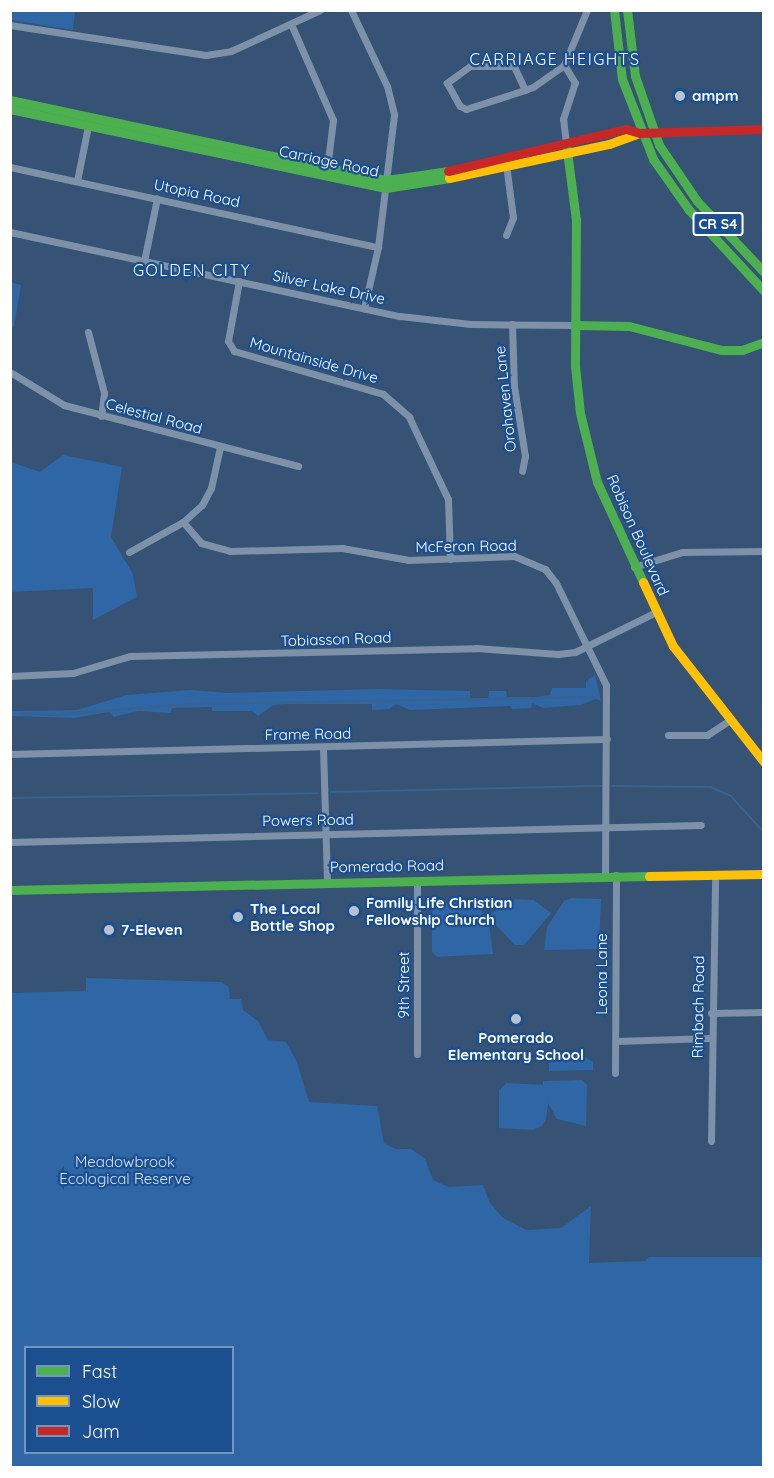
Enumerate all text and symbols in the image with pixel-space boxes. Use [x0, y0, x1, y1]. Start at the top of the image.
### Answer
district label: CARRIAGE HEIGHTS [470, 49, 640, 69]
place label: ampm [692, 87, 738, 105]
marker: ampm [673, 89, 687, 103]
street label: Carriage Road [277, 142, 381, 180]
street label: Utopia Road [152, 175, 242, 211]
road number: CR S4 [692, 213, 744, 235]
district label: GOLDEN CITY [133, 260, 251, 280]
street label: Silver Lake Drive [271, 266, 387, 308]
street label: Mountainside Drive [248, 333, 380, 387]
street label: Orohaven Lane [490, 345, 520, 453]
street label: Celestial Road [104, 394, 204, 438]
street label: Robison Boulevard [603, 472, 673, 598]
street label: McFeron Road [415, 536, 517, 556]
street label: Tobiasson Road [280, 628, 392, 650]
street label: Frame Road [265, 724, 351, 744]
street label: Powers Road [262, 810, 354, 830]
street label: Pomerado Road [330, 856, 444, 876]
place label: Family Life Christian Fellowship Church [366, 893, 512, 928]
place label: The Local Bottle Shop [250, 899, 335, 934]
marker: Family Life Christian Fellowship Church [347, 904, 361, 918]
marker: The Local Bottle Shop [231, 910, 245, 924]
place label: 7-Eleven [121, 921, 183, 939]
marker: 7-Eleven [102, 923, 116, 937]
street label: Leona Lane [593, 933, 611, 1015]
street label: 9th Street [395, 951, 413, 1019]
street label: Rimbach Road [688, 955, 708, 1059]
marker: Pomerado Elementary School [509, 1012, 523, 1026]
place label: Pomerado Elementary School [448, 1028, 584, 1063]
park label: Meadowbrook Ecological Reserve [59, 1152, 191, 1187]
legend [24, 1346, 234, 1454]
text: Fast [82, 1360, 117, 1383]
text: Slow [82, 1390, 120, 1413]
text: Jam [82, 1420, 120, 1443]

